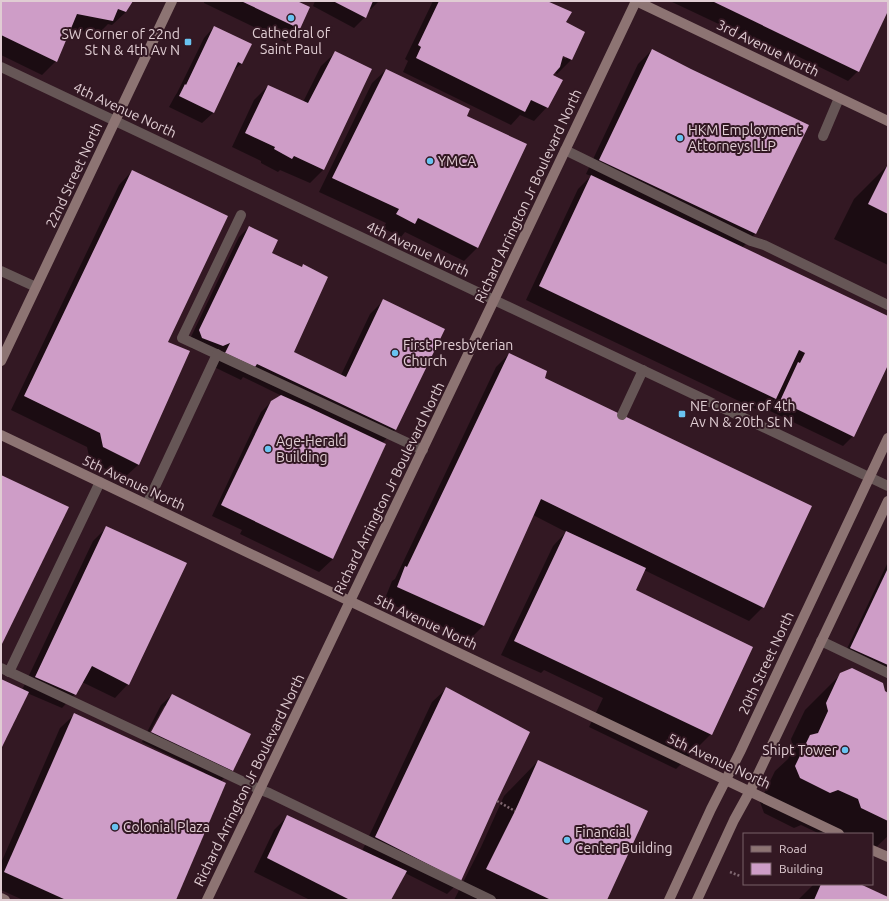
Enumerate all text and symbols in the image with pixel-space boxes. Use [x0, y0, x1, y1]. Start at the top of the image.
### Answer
marker: Cathedral of Saint Paul [286, 13, 296, 23]
street label: 3rd Avenue North [714, 16, 822, 80]
place label: Cathedral of Saint Paul [252, 25, 331, 57]
place label: SW Corner of 22nd St N & 4th Av N [62, 26, 180, 58]
marker: SW Corner of 22nd St N & 4th Av N [183, 37, 193, 47]
street label: 4th Avenue North [71, 79, 179, 141]
street label: Richard Arrington Jr Boulevard North [471, 87, 585, 305]
street label: 22nd Street North [43, 120, 105, 230]
place label: HKM Employment Attorneys LLP [688, 122, 802, 154]
marker: HKM Employment Attorneys LLP [675, 133, 685, 143]
place label: YMCA [438, 153, 476, 169]
marker: YMCA [425, 156, 435, 166]
street label: 4th Avenue North [364, 218, 472, 280]
place label: First Presbyterian Church [403, 337, 513, 369]
marker: First Presbyterian Church [390, 348, 400, 358]
street label: Richard Arrington Jr Boulevard North [330, 379, 448, 597]
place label: NE Corner of 4th Av N & 20th St N [690, 398, 795, 430]
marker: NE Corner of 4th Av N & 20th St N [677, 409, 687, 419]
place label: Age-Herald Building [276, 433, 347, 465]
marker: Age-Herald Building [263, 444, 273, 454]
street label: 5th Avenue North [80, 452, 188, 514]
street label: 5th Avenue North [372, 591, 480, 653]
street label: 20th Street North [735, 609, 797, 717]
street label: Richard Arrington Jr Boulevard North [190, 671, 308, 889]
street label: 5th Avenue North [665, 730, 773, 792]
place label: Shipt Tower [762, 742, 838, 758]
marker: Shipt Tower [840, 745, 850, 755]
place label: Colonial Plaza [123, 819, 210, 835]
marker: Colonial Plaza [110, 822, 120, 832]
place label: Financial Center Building [575, 824, 673, 856]
legend [743, 833, 873, 885]
marker: Financial Center Building [562, 835, 572, 845]
text: Road [779, 842, 807, 855]
text: Building [779, 862, 823, 875]

